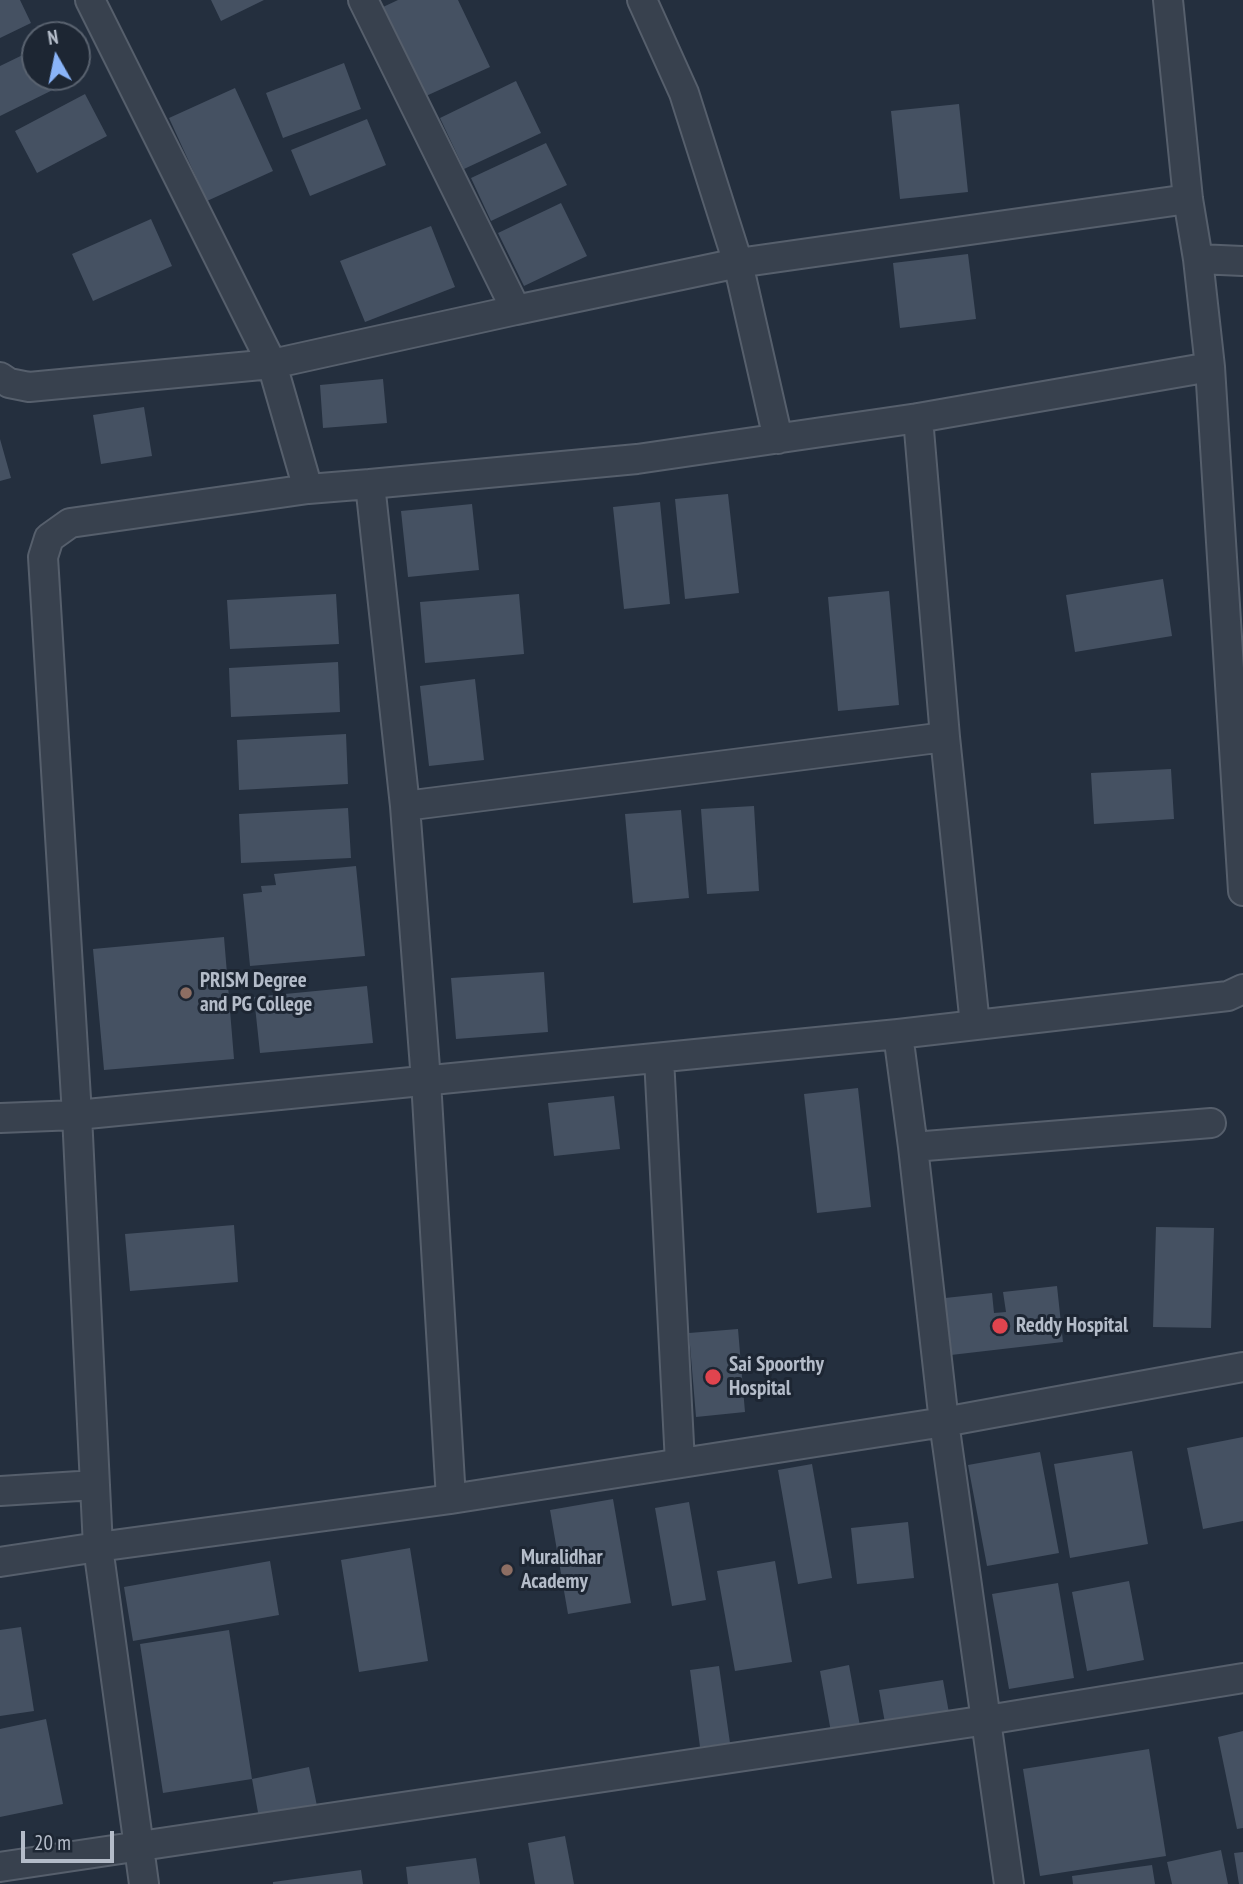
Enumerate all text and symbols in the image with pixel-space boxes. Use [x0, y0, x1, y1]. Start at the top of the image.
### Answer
north arrow [21, 21, 91, 91]
text: N [46, 25, 60, 50]
place label: PRISM Degree and PG College [200, 968, 312, 1018]
marker: PRISM Degree and PG College [178, 985, 194, 1001]
place label: Reddy Hospital [1016, 1313, 1128, 1339]
marker: Reddy Hospital [990, 1316, 1010, 1336]
place label: Sai Spoorthy Hospital [729, 1352, 824, 1402]
marker: Sai Spoorthy Hospital [703, 1367, 723, 1387]
place label: Muralidhar Academy [521, 1545, 603, 1595]
marker: Muralidhar Academy [499, 1562, 515, 1578]
scale bar [24, 1818, 117, 1862]
text: 20 m [34, 1829, 71, 1856]

